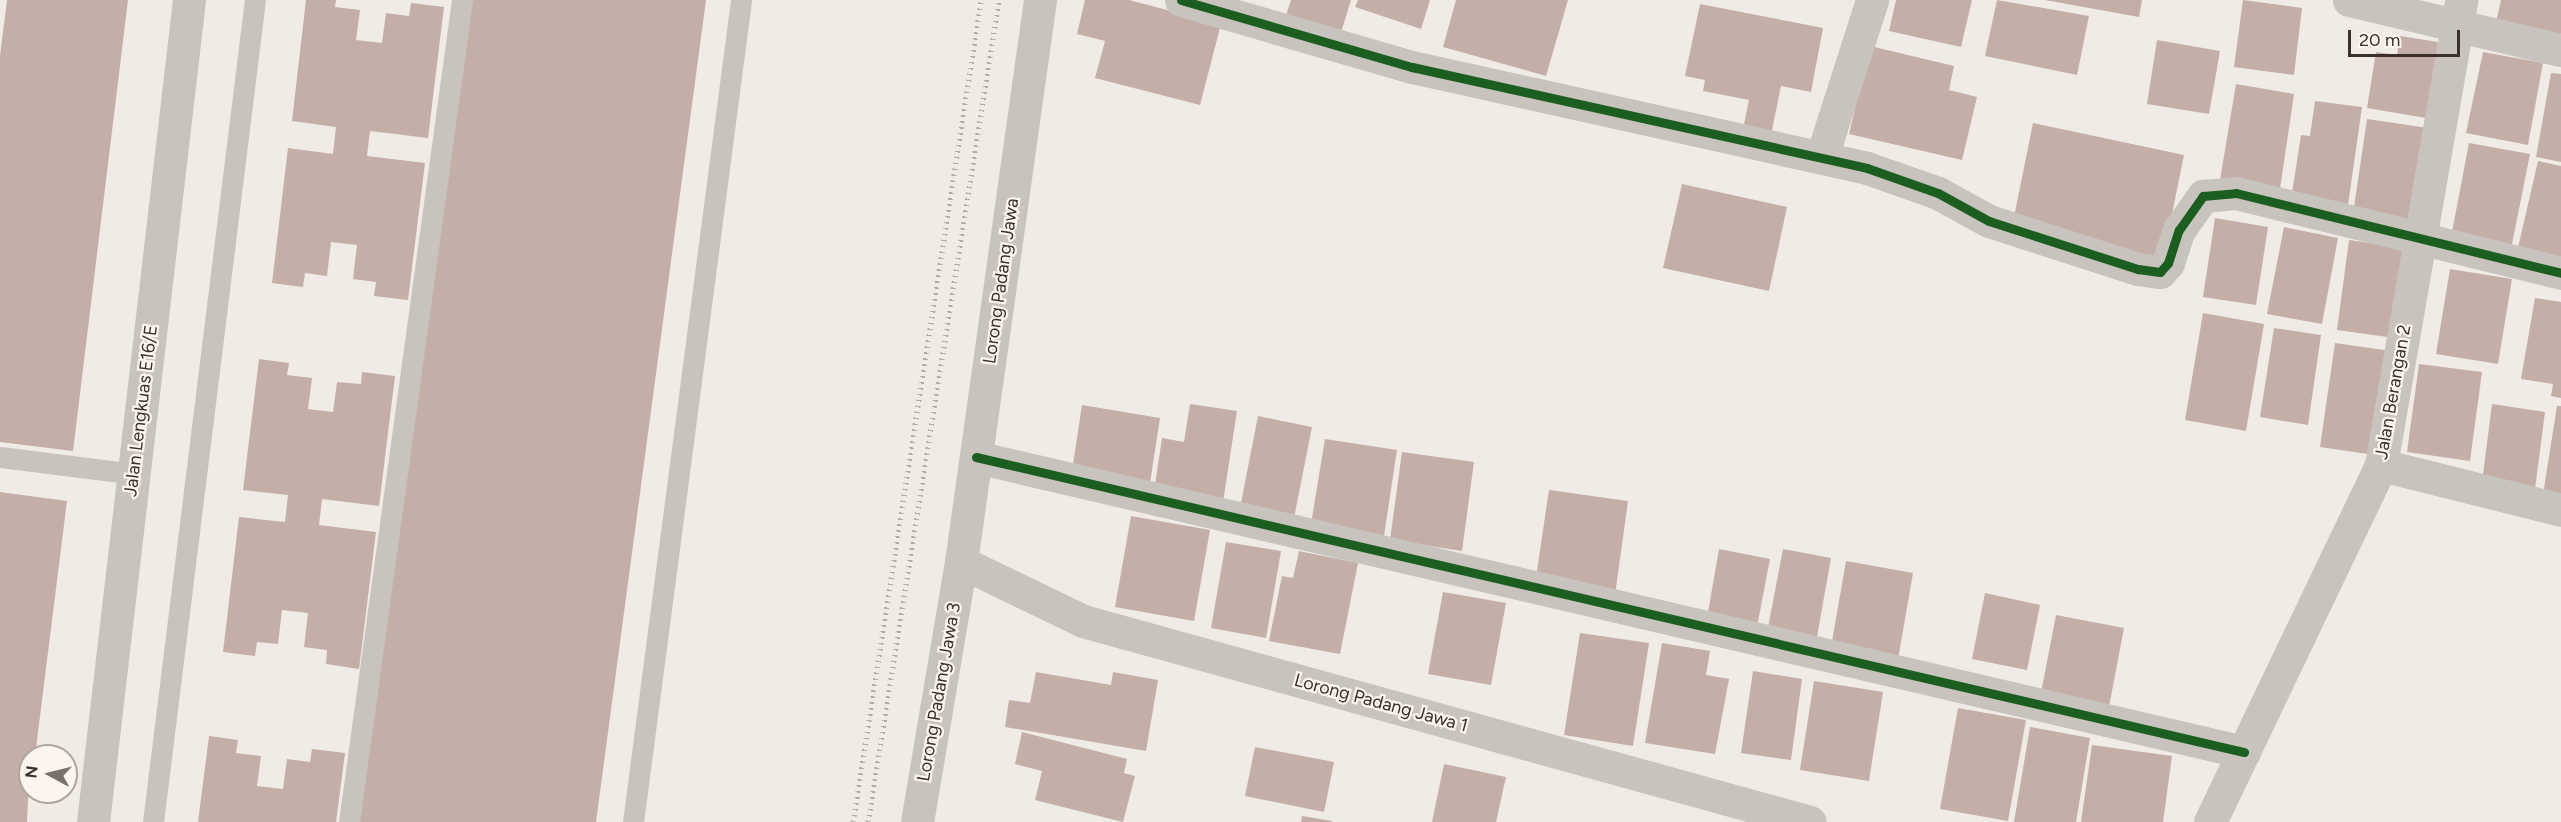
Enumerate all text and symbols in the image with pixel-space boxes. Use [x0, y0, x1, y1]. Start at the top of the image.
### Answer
scale bar [2351, 18, 2464, 56]
text: 20 m [2359, 29, 2400, 51]
street label: Lorong Padang Jawa [979, 197, 1023, 365]
street label: Jalan Berangan 2 [2371, 323, 2415, 461]
street label: Jalan Lengkuas E16/E [120, 324, 162, 498]
street label: Lorong Padang Jawa 3 [913, 601, 965, 783]
street label: Lorong Padang Jawa 1 [1292, 669, 1470, 737]
north arrow [18, 744, 78, 804]
text: N [21, 765, 42, 779]

